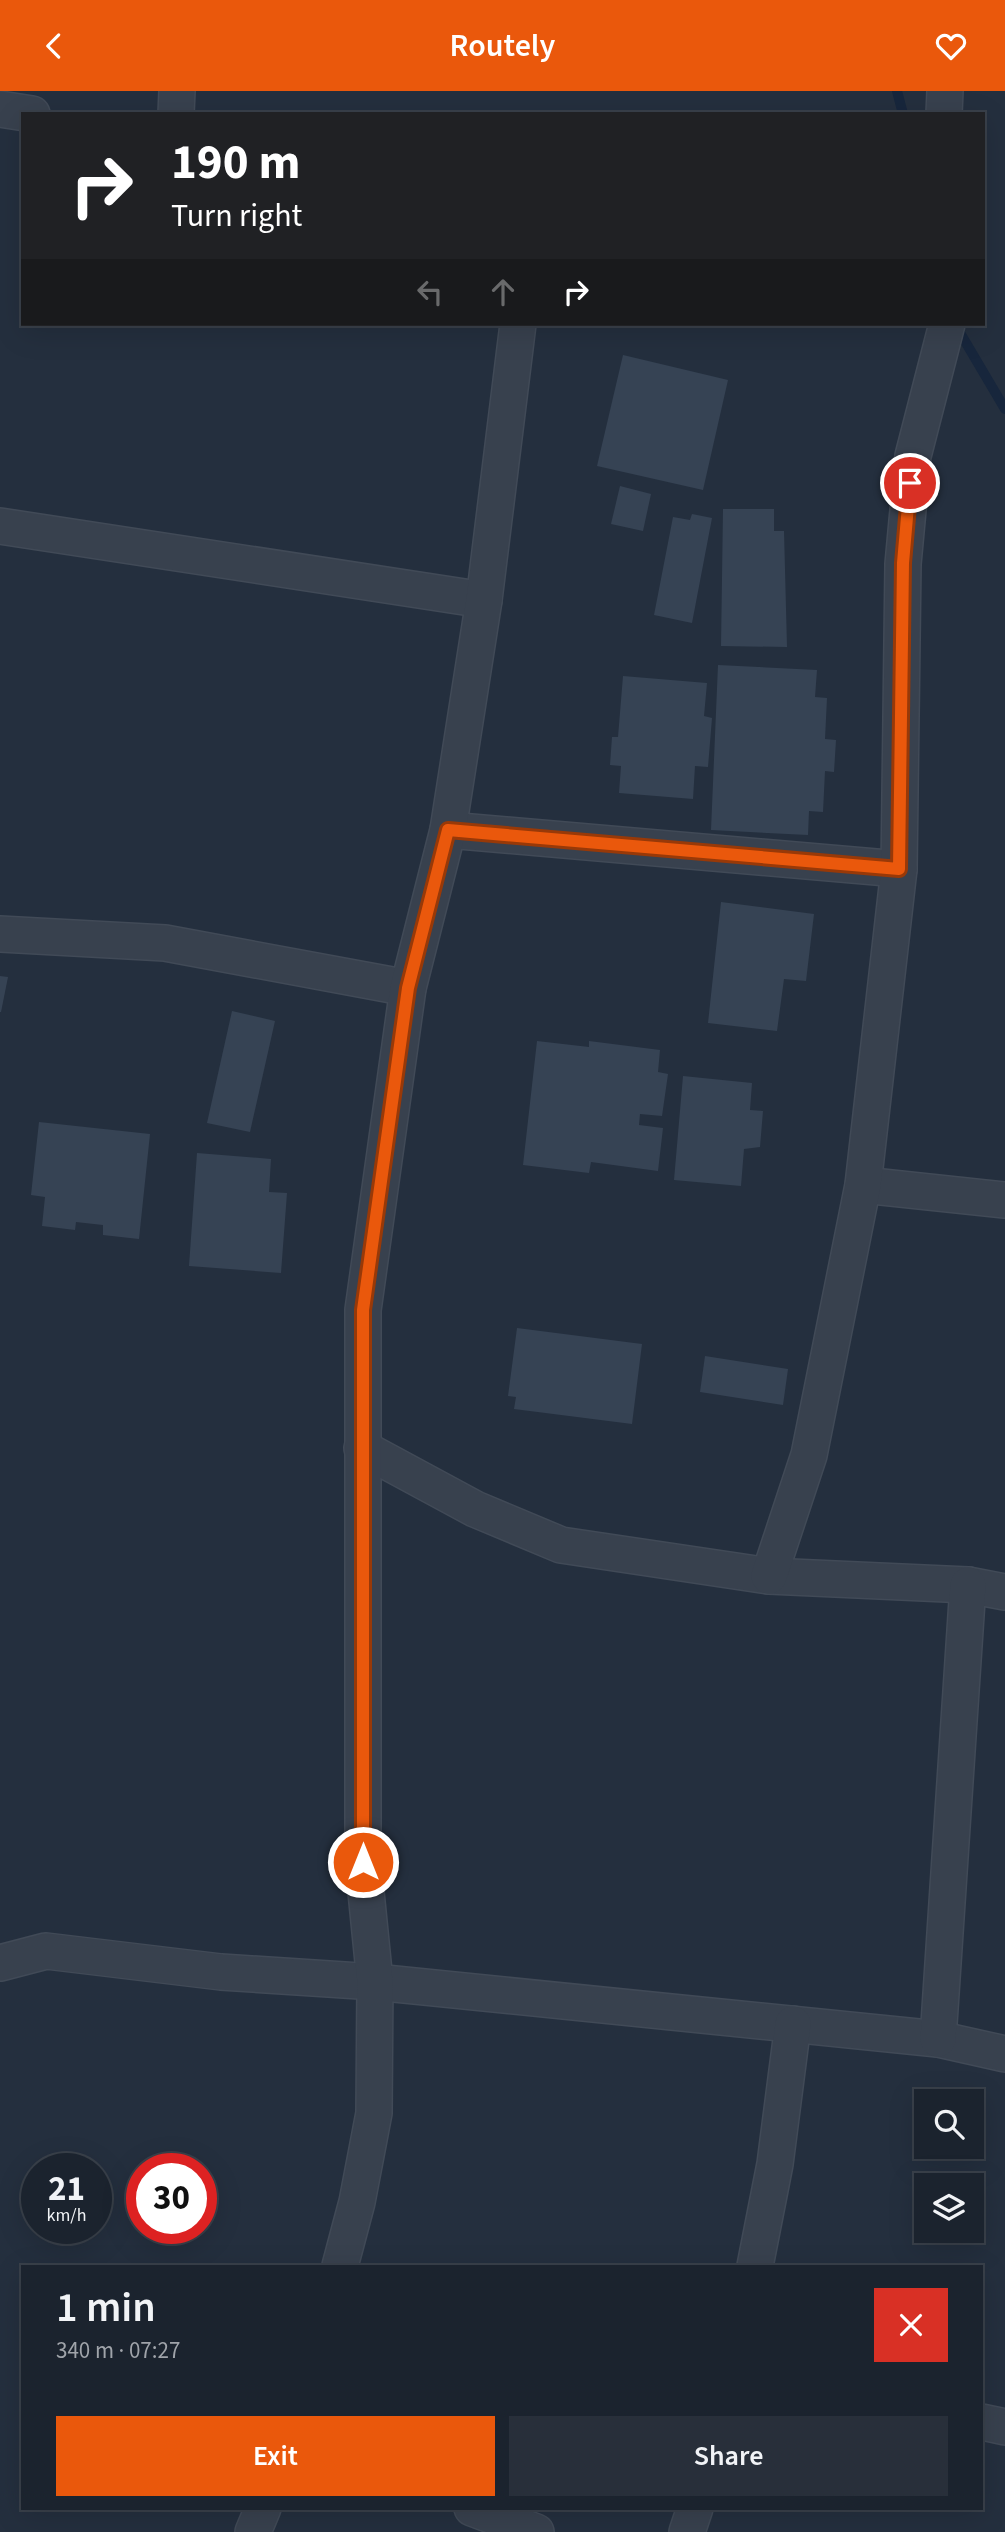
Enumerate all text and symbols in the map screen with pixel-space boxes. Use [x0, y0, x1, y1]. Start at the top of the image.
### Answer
text: Routely [450, 23, 555, 69]
icon: back [35, 27, 73, 65]
icon: heart [932, 27, 970, 65]
text: 190 m [171, 128, 300, 198]
icon: right [56, 140, 147, 231]
text: Turn right [171, 193, 302, 239]
icon: left [411, 273, 449, 311]
icon: ahead [484, 273, 522, 311]
icon: right [557, 273, 595, 311]
pin [880, 453, 940, 513]
icon: arrive [891, 464, 929, 502]
position arrow [326, 1825, 400, 1899]
map controls [914, 2089, 984, 2243]
button: search [914, 2089, 984, 2159]
speed limit sign: 30 [126, 2153, 217, 2244]
text: 21 [48, 2164, 85, 2214]
button: layers [914, 2173, 984, 2243]
text: km/h [47, 2203, 86, 2228]
text: 1 min [56, 2278, 156, 2338]
button: close [874, 2288, 948, 2362]
text: 340 m · 07:27 [56, 2334, 180, 2367]
button: Exit [56, 2416, 495, 2496]
button: Share [509, 2416, 948, 2496]

